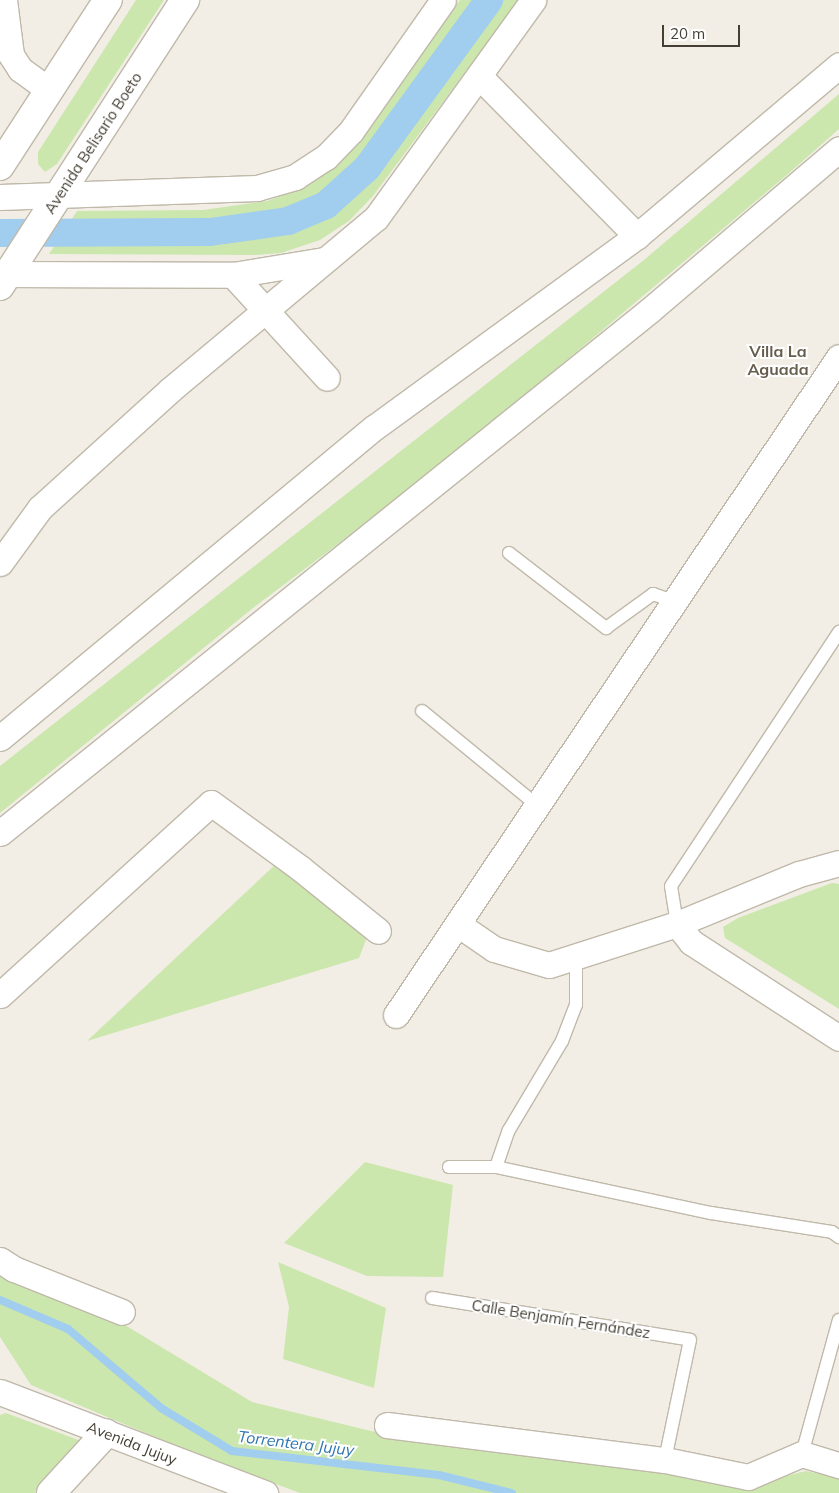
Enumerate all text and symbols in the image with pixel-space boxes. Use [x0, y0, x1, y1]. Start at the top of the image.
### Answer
scale bar [664, 15, 742, 47]
text: 20 m [670, 24, 705, 43]
street label: Avenida Belisario Boeto [41, 69, 145, 217]
district label: Villa La Aguada [747, 341, 809, 379]
street label: Calle Benjamín Fernández [470, 1296, 652, 1342]
street label: Avenida Jujuy [85, 1418, 179, 1468]
water label: Torrentera Jujuy [237, 1426, 355, 1460]

